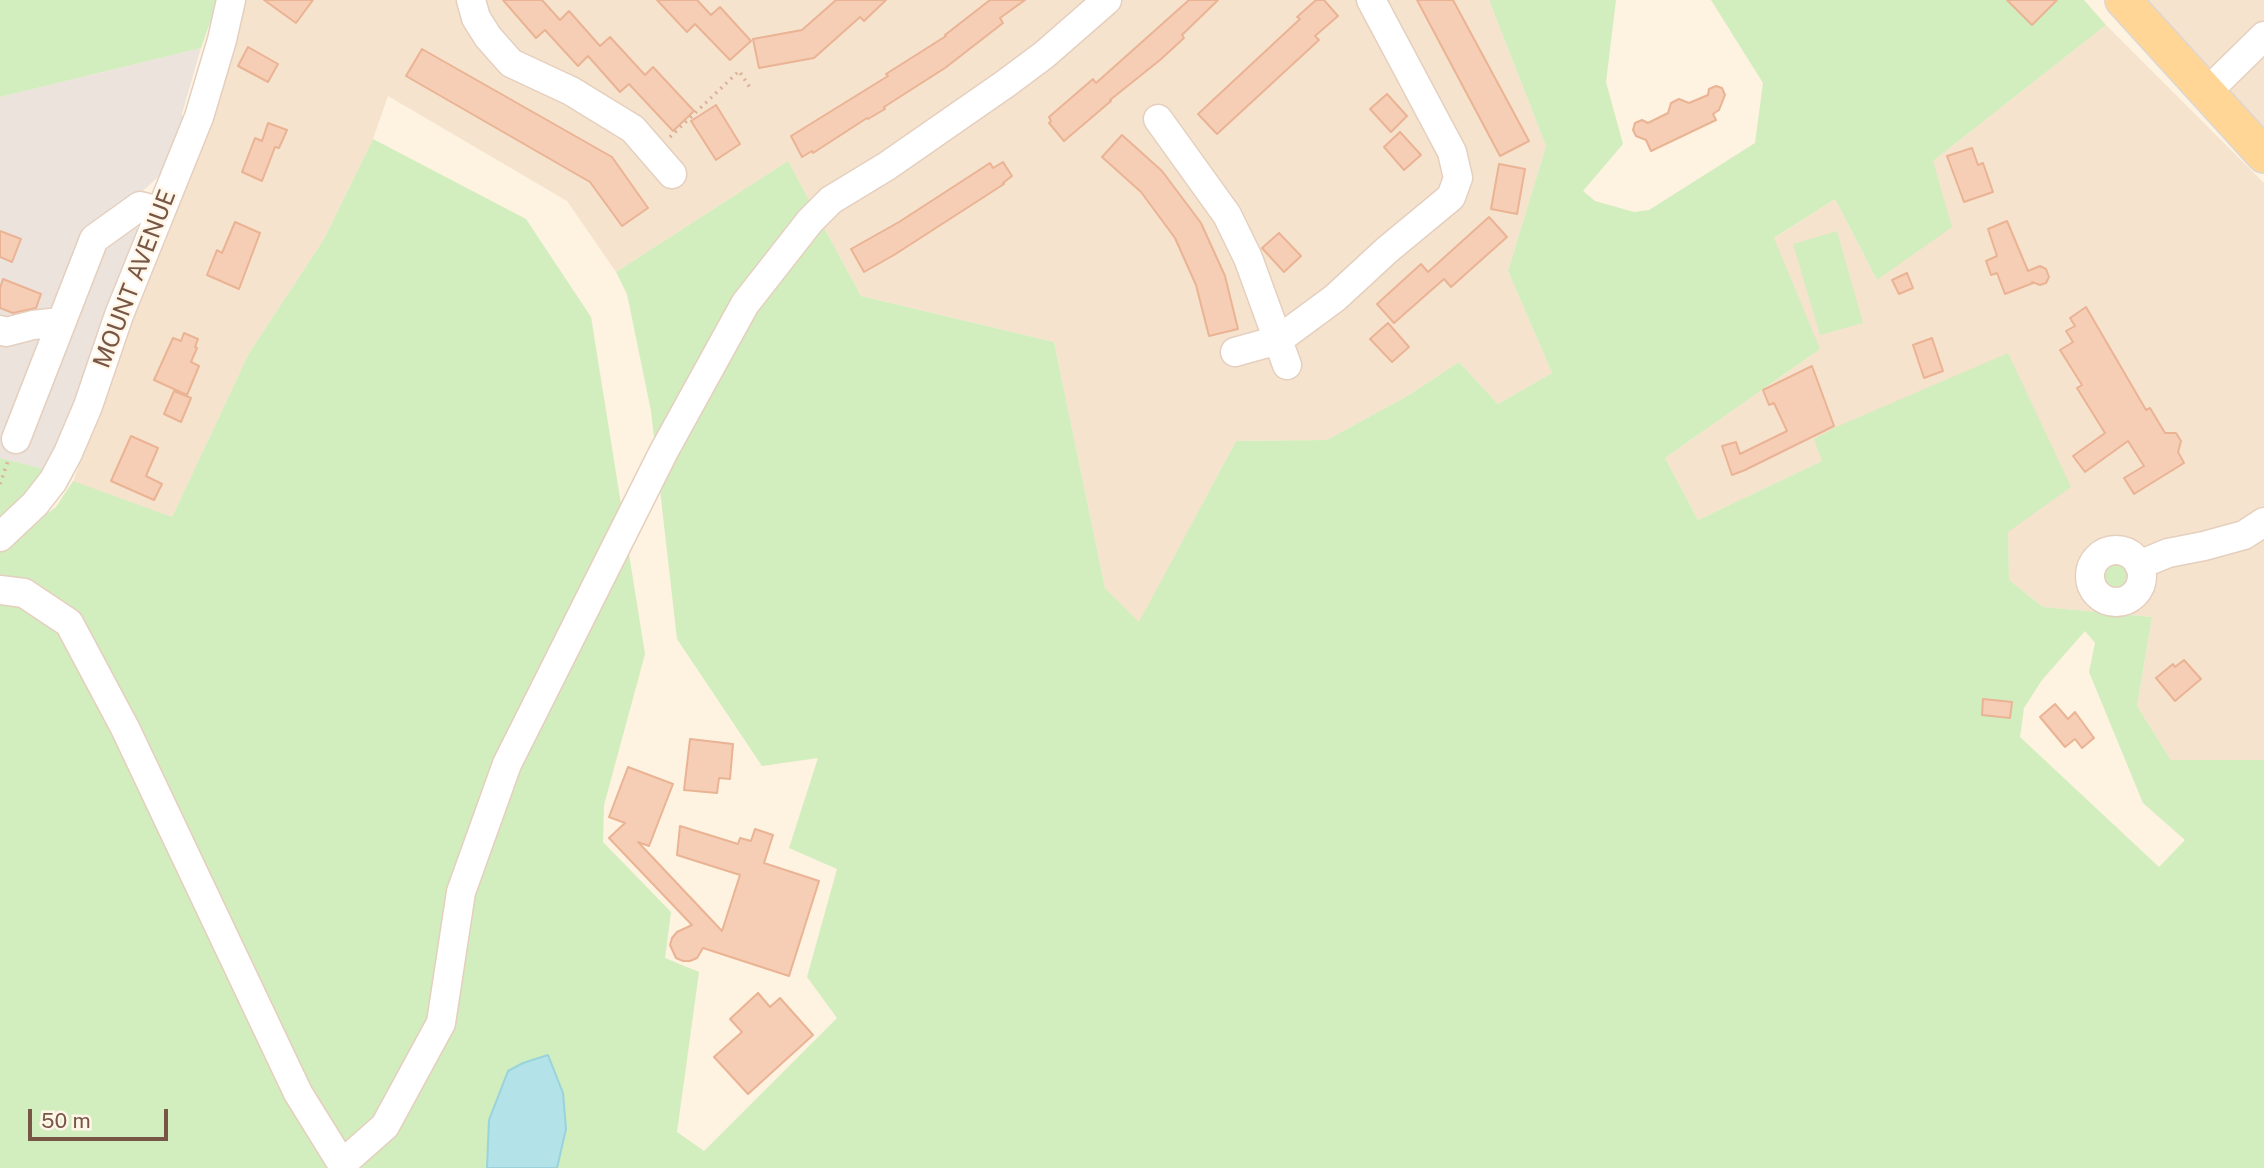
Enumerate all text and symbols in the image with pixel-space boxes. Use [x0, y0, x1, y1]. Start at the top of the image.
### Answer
street label: MOUNT AVENUE [88, 186, 182, 372]
scale bar [32, 1094, 172, 1138]
text: 50 m [41, 1108, 91, 1133]

